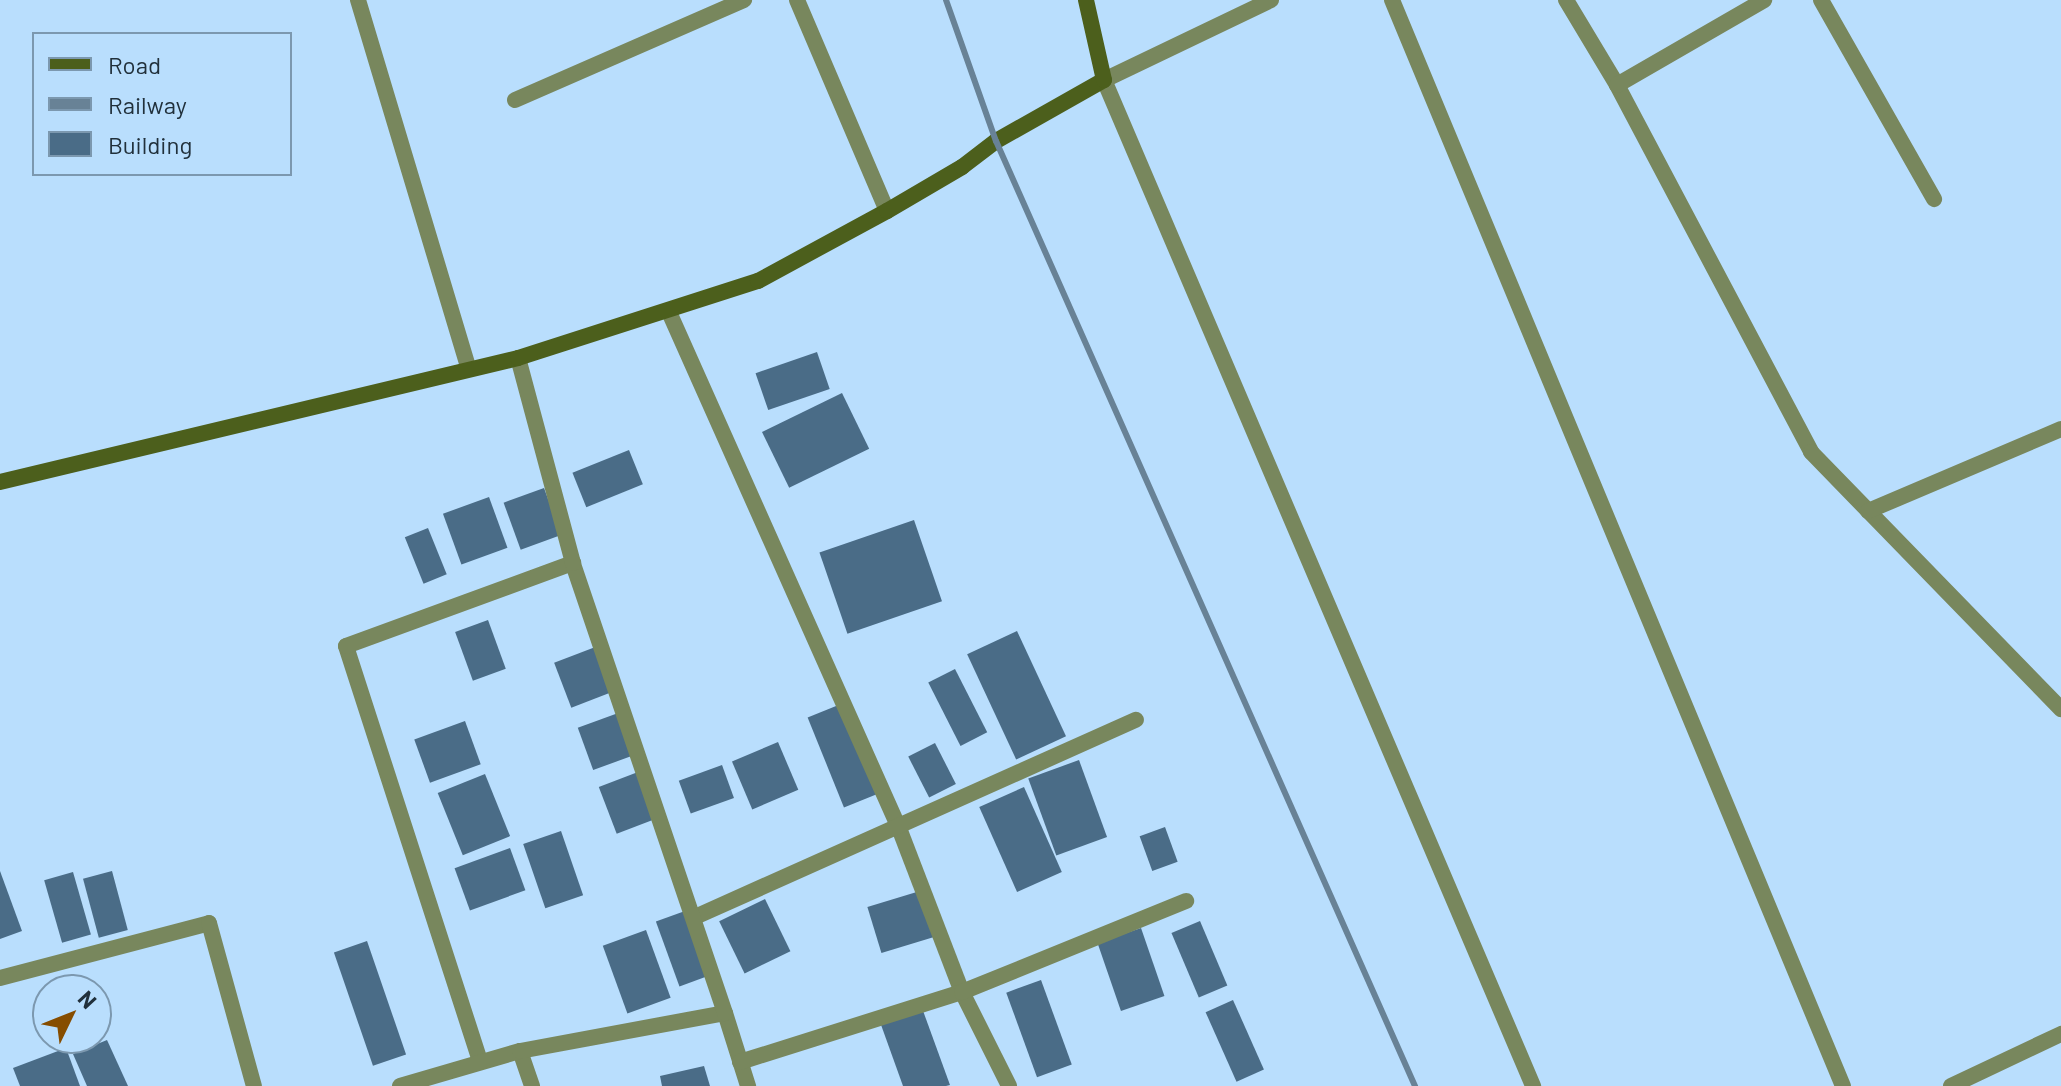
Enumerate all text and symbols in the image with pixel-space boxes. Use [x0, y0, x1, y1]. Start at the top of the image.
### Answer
legend [32, 32, 292, 176]
text: Road [108, 50, 161, 79]
text: Railway [108, 90, 187, 119]
text: Building [108, 130, 192, 159]
north arrow [32, 974, 112, 1054]
text: N [74, 985, 103, 1013]

